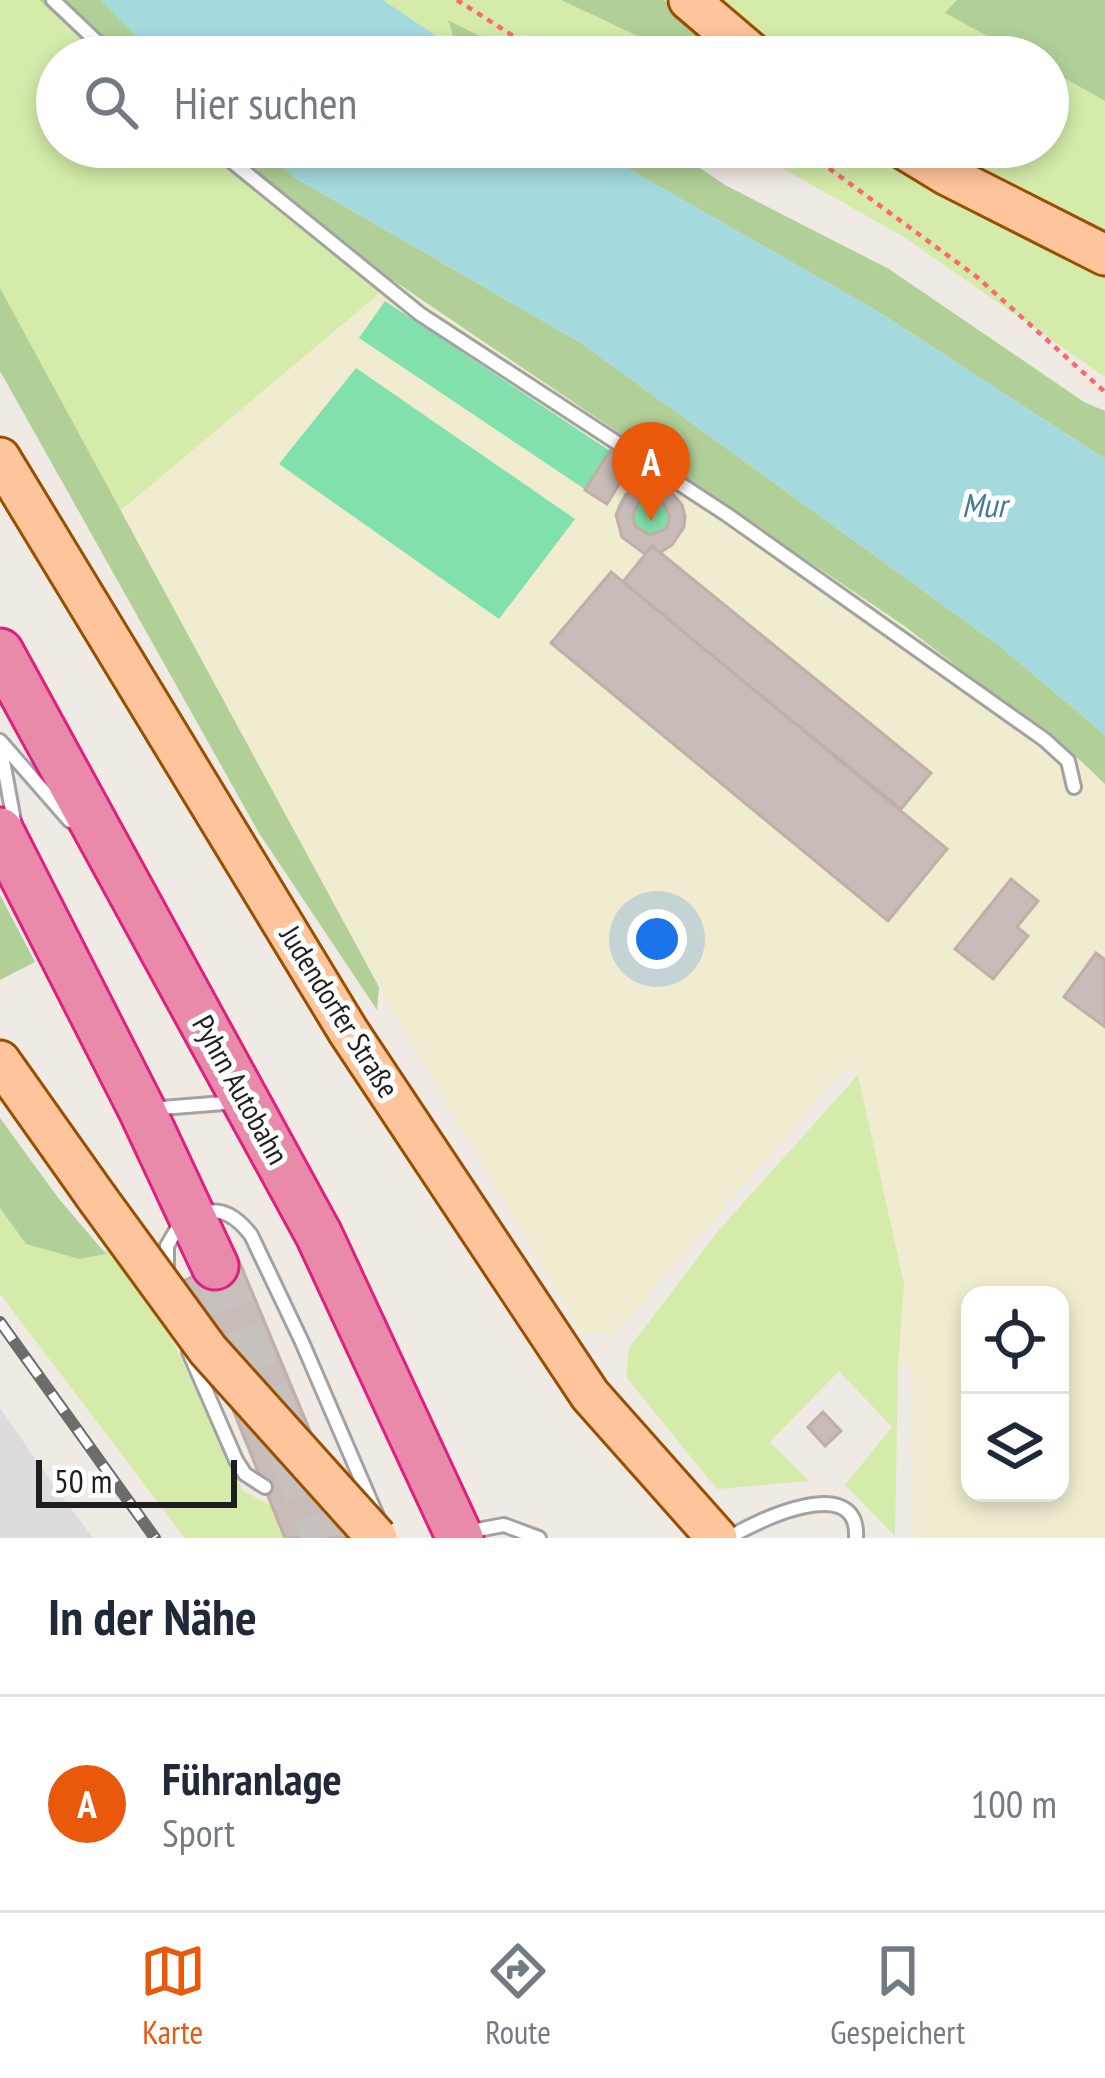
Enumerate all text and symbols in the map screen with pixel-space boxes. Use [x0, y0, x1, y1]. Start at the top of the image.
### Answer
search box [36, 36, 1069, 168]
icon: search [78, 69, 144, 135]
text: Hier suchen [174, 73, 357, 131]
pin: A [612, 422, 690, 521]
water label: Mur [962, 483, 1010, 526]
your location [627, 909, 687, 969]
street label: Judendorfer Straße [271, 917, 409, 1105]
street label: Pyhrn Autobahn [184, 1008, 298, 1171]
map controls [961, 1286, 1069, 1502]
button: locate [961, 1286, 1069, 1394]
button: layers [961, 1394, 1069, 1502]
scale bar [36, 1454, 237, 1507]
text: 50 m [54, 1459, 112, 1502]
text: In der Nähe [48, 1583, 257, 1649]
text: Führanlage [162, 1749, 342, 1807]
text: A [77, 1778, 97, 1829]
text: 100 m [971, 1778, 1057, 1829]
text: Sport [162, 1807, 235, 1858]
tab: Karte [140, 1938, 206, 2053]
tab: Route [485, 1938, 551, 2053]
tab: Gespeichert [830, 1938, 965, 2053]

